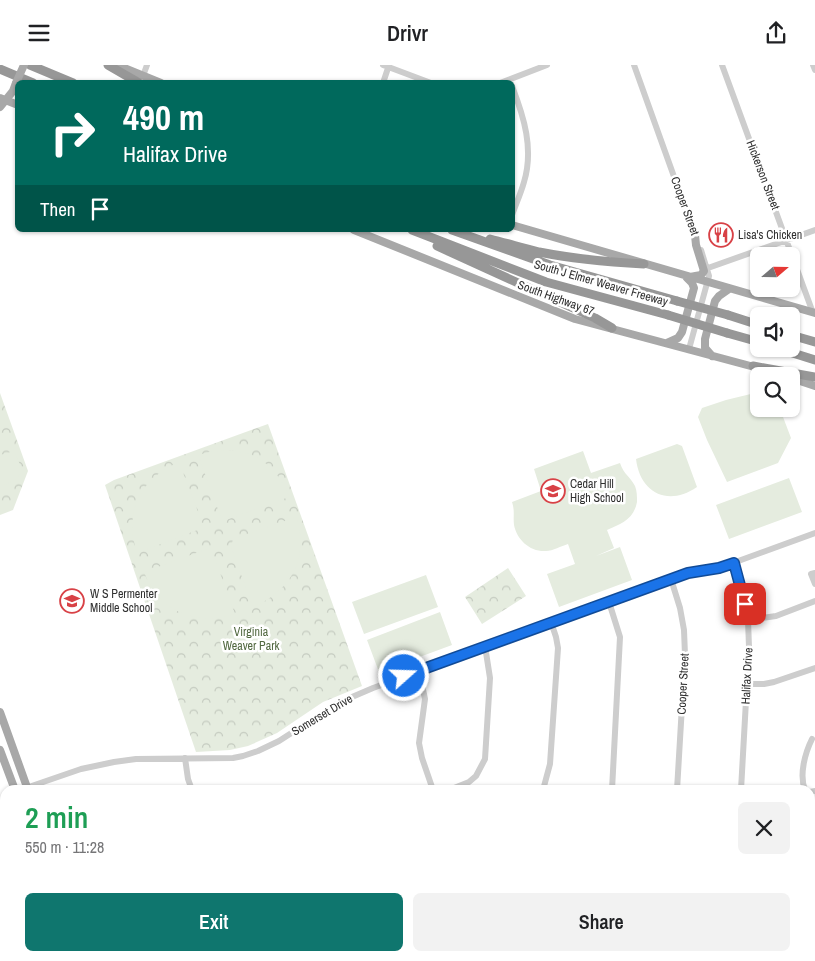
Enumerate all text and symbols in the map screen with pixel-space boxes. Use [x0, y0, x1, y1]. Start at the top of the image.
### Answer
text: Drivr [387, 18, 428, 48]
icon: menu [25, 19, 53, 47]
icon: share [762, 19, 790, 47]
text: 490 m [123, 94, 204, 141]
icon: right [40, 100, 105, 165]
street label: Hickerson Street [742, 138, 784, 212]
text: Halifax Drive [123, 139, 227, 169]
street label: Cooper Street [667, 174, 703, 238]
icon: arrive [86, 195, 114, 223]
text: Then [40, 196, 76, 222]
restaurant icon: Lisa's Chicken [708, 222, 734, 248]
place label: Lisa's Chicken [738, 227, 802, 243]
north arrow [750, 247, 800, 297]
map controls [750, 247, 800, 417]
street label: South J Elmer Weaver Freeway [532, 256, 670, 310]
street label: South Highway 67 [515, 277, 597, 319]
button: sound [750, 307, 800, 357]
button: search [750, 367, 800, 417]
place label: Cedar Hill High School [570, 476, 624, 506]
school or university icon: Cedar Hill High School [540, 478, 566, 504]
pin [724, 583, 766, 625]
place label: W S Permenter Middle School [90, 586, 158, 616]
school or university icon: W S Permenter Middle School [59, 588, 85, 614]
icon: arrive [731, 590, 759, 618]
park label: Virginia Weaver Park [223, 624, 279, 654]
street label: Halifax Drive [738, 647, 756, 705]
position arrow [377, 649, 429, 701]
street label: Cooper Street [673, 653, 693, 715]
street label: Somerset Drive [289, 691, 355, 739]
text: 2 min [25, 797, 88, 837]
button: close [738, 802, 790, 854]
text: 550 m · 11:28 [25, 836, 104, 858]
button: Exit [25, 893, 403, 951]
button: Share [413, 893, 790, 951]

